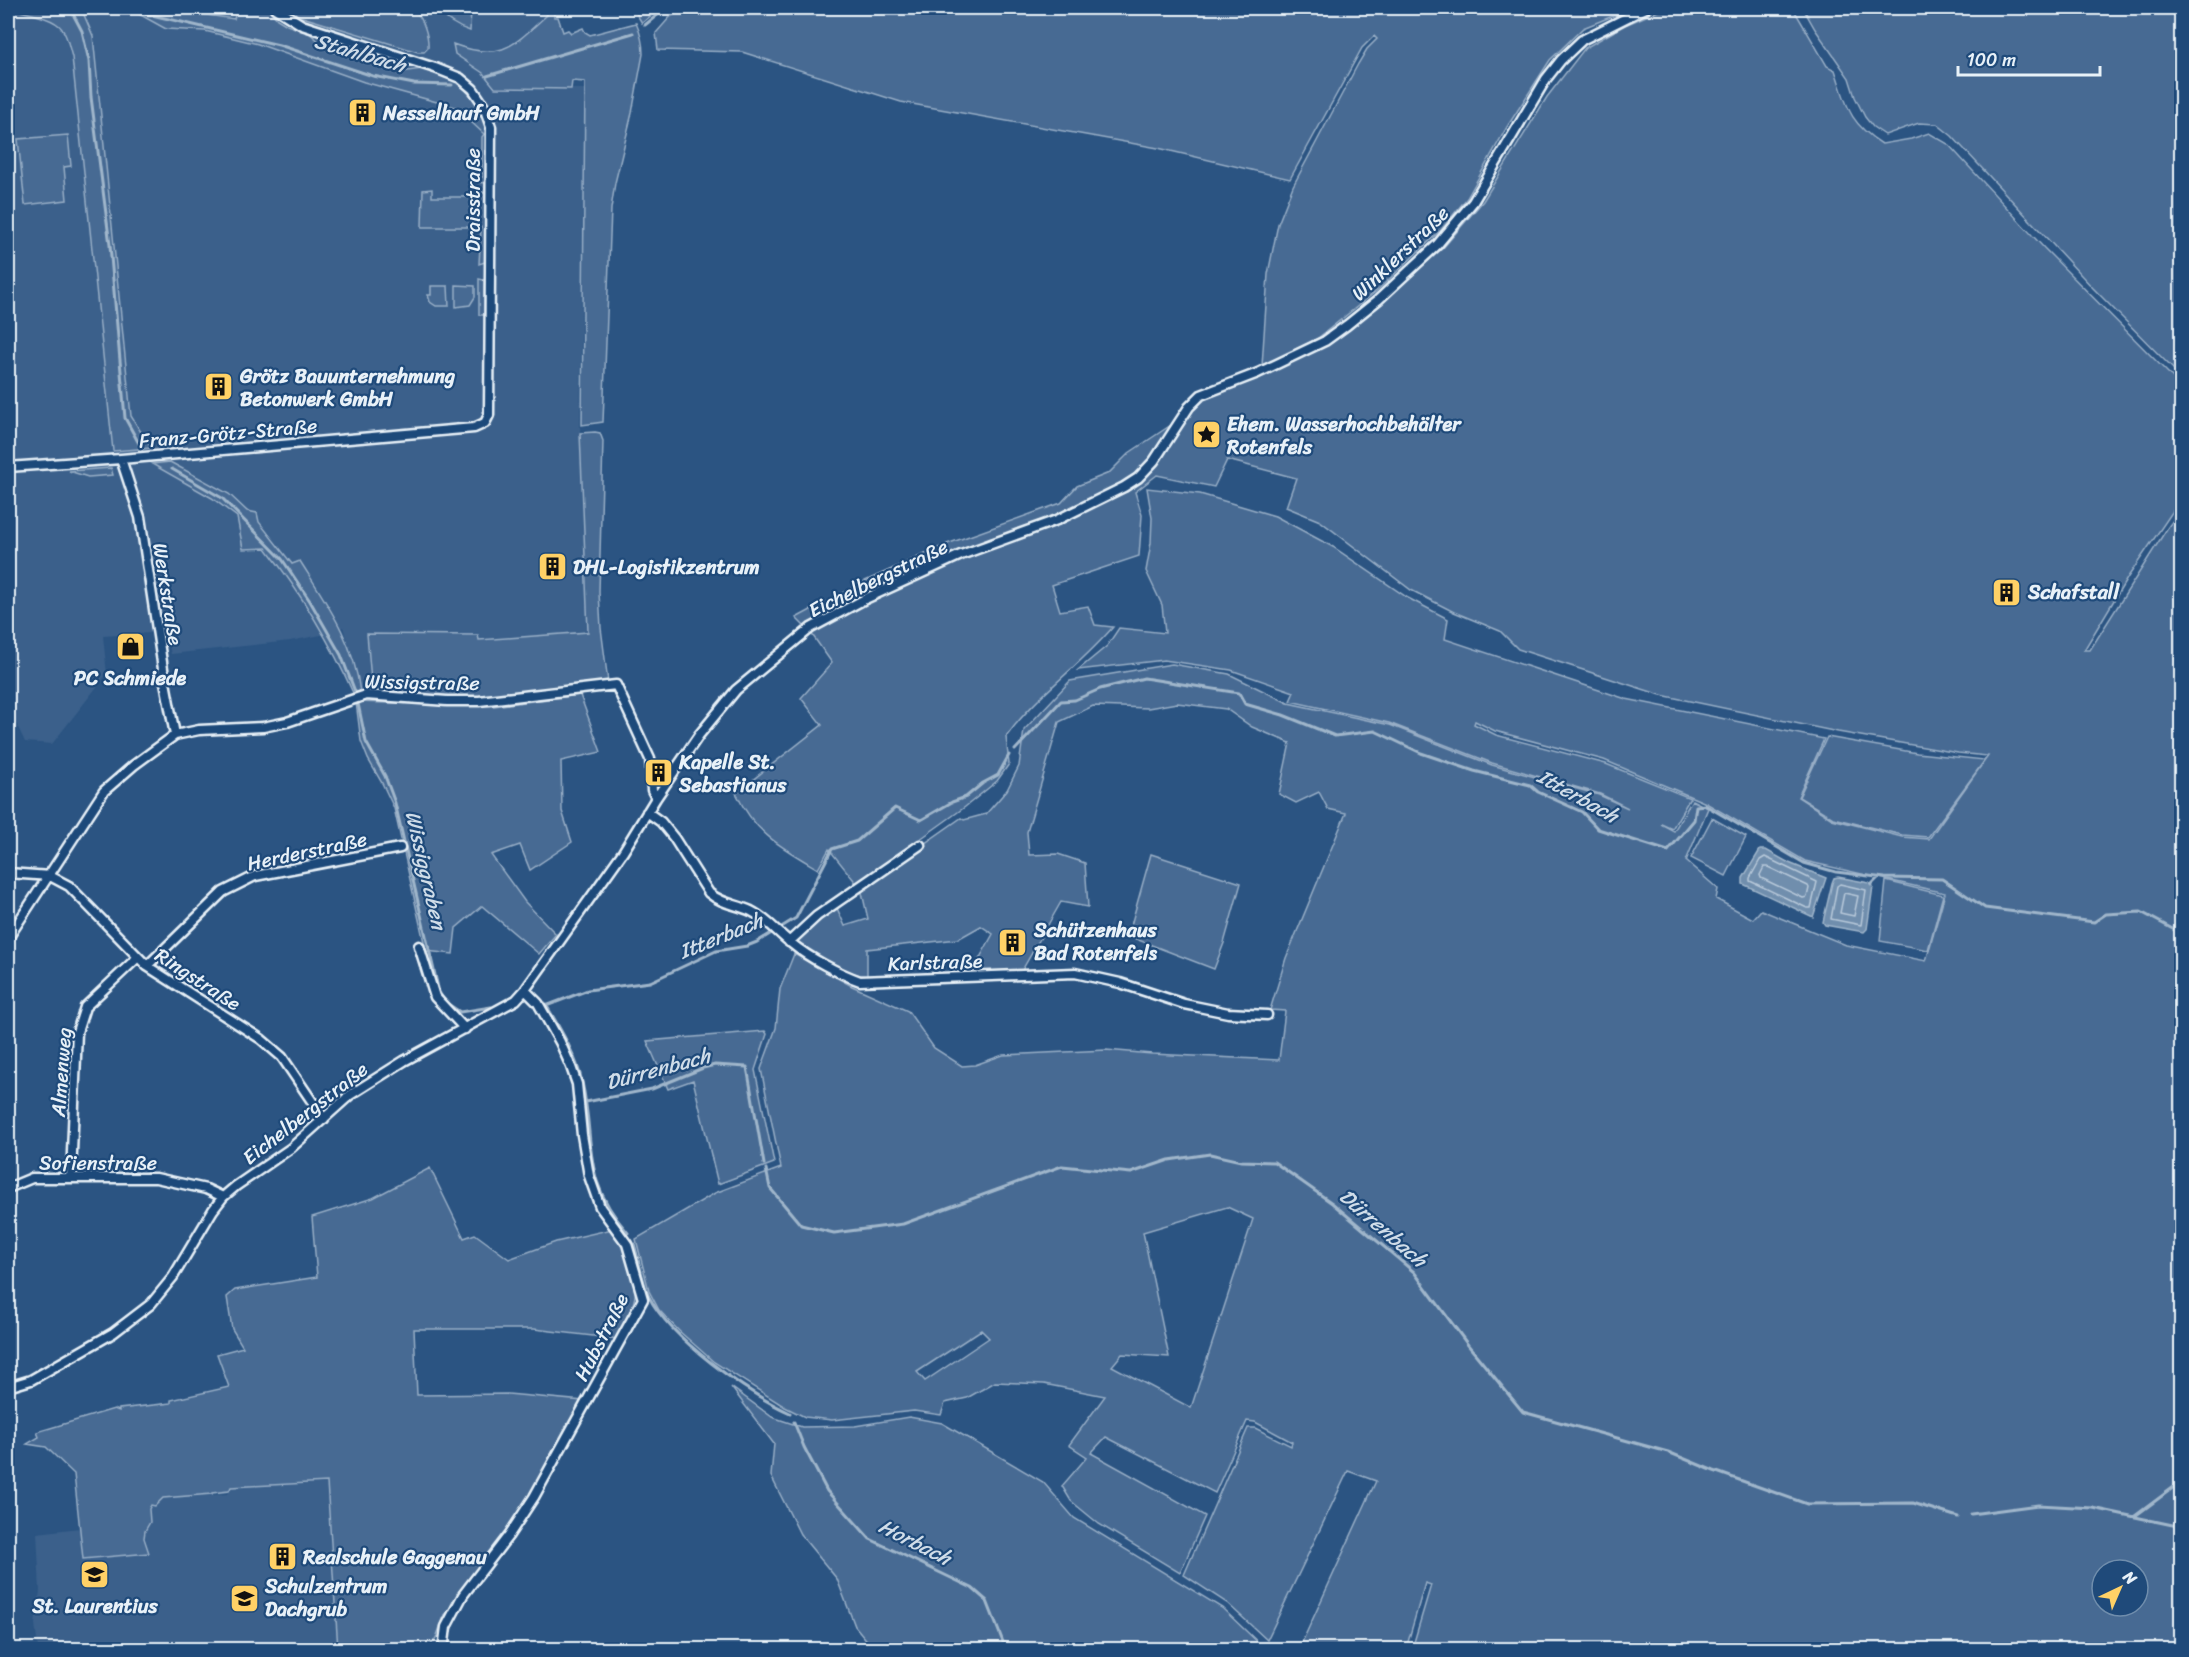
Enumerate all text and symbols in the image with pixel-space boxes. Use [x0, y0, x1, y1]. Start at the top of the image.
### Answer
water label: Stahlbach [310, 22, 412, 85]
scale bar [1958, 39, 2100, 77]
text: 100 m [1967, 44, 2016, 76]
place label: Nesselhauf GmbH [382, 96, 540, 131]
building icon: Nesselhauf GmbH [346, 97, 378, 129]
street label: Draisstraße [456, 148, 491, 252]
street label: Winklerstraße [1343, 197, 1458, 310]
place label: Grötz Bauunternehmung Betonwerk GmbH [239, 359, 455, 417]
building icon: Grötz Bauunternehmung Betonwerk GmbH [203, 371, 235, 403]
place label: Ehem. Wasserhochbehälter Rotenfels [1226, 407, 1462, 465]
street label: Franz-Grötz-Straße [137, 408, 319, 459]
place icon: Ehem. Wasserhochbehälter Rotenfels [1190, 419, 1222, 451]
street label: Eichelbergstraße [802, 529, 954, 628]
street label: Werkstraße [142, 540, 193, 648]
place label: DHL-Logistikzentrum [573, 550, 760, 585]
building icon: DHL-Logistikzentrum [536, 551, 568, 583]
place label: Schafstall [2027, 575, 2120, 610]
building icon: Schafstall [1991, 576, 2023, 608]
shop icon: PC Schmiede [114, 631, 146, 663]
place label: PC Schmiede [74, 661, 187, 696]
street label: Wissigstraße [364, 664, 480, 701]
place label: Kapelle St. Sebastianus [678, 745, 787, 803]
building icon: Kapelle St. Sebastianus [642, 757, 674, 789]
water label: Itterbach [1529, 757, 1628, 835]
water label: Wissiggraben [394, 807, 459, 936]
street label: Herderstraße [244, 822, 370, 881]
water label: Itterbach [672, 901, 771, 971]
place label: Schützenhaus Bad Rotenfels [1033, 913, 1158, 971]
building icon: Schützenhaus Bad Rotenfels [997, 926, 1029, 958]
street label: Ringstraße [147, 938, 248, 1021]
street label: Karlstraße [887, 943, 983, 982]
street label: Almenweg [41, 1026, 82, 1119]
water label: Dürrenbach [602, 1036, 716, 1101]
street label: Eichelbergstraße [235, 1053, 376, 1174]
street label: Sofienstraße [39, 1146, 157, 1181]
water label: Dürrenbach [1330, 1179, 1437, 1279]
street label: Hubstraße [564, 1287, 639, 1387]
water label: Horbach [872, 1508, 960, 1577]
place label: Realschule Gaggenau [302, 1540, 487, 1575]
building icon: Realschule Gaggenau [266, 1541, 298, 1573]
north arrow [2090, 1558, 2150, 1618]
school or university icon: St. Laurentius [79, 1559, 111, 1591]
text: N [2115, 1563, 2145, 1592]
place label: Schulzentrum Dachgrub [264, 1569, 387, 1627]
school or university icon: Schulzentrum Dachgrub [228, 1582, 260, 1614]
place label: St. Laurentius [31, 1589, 159, 1624]

